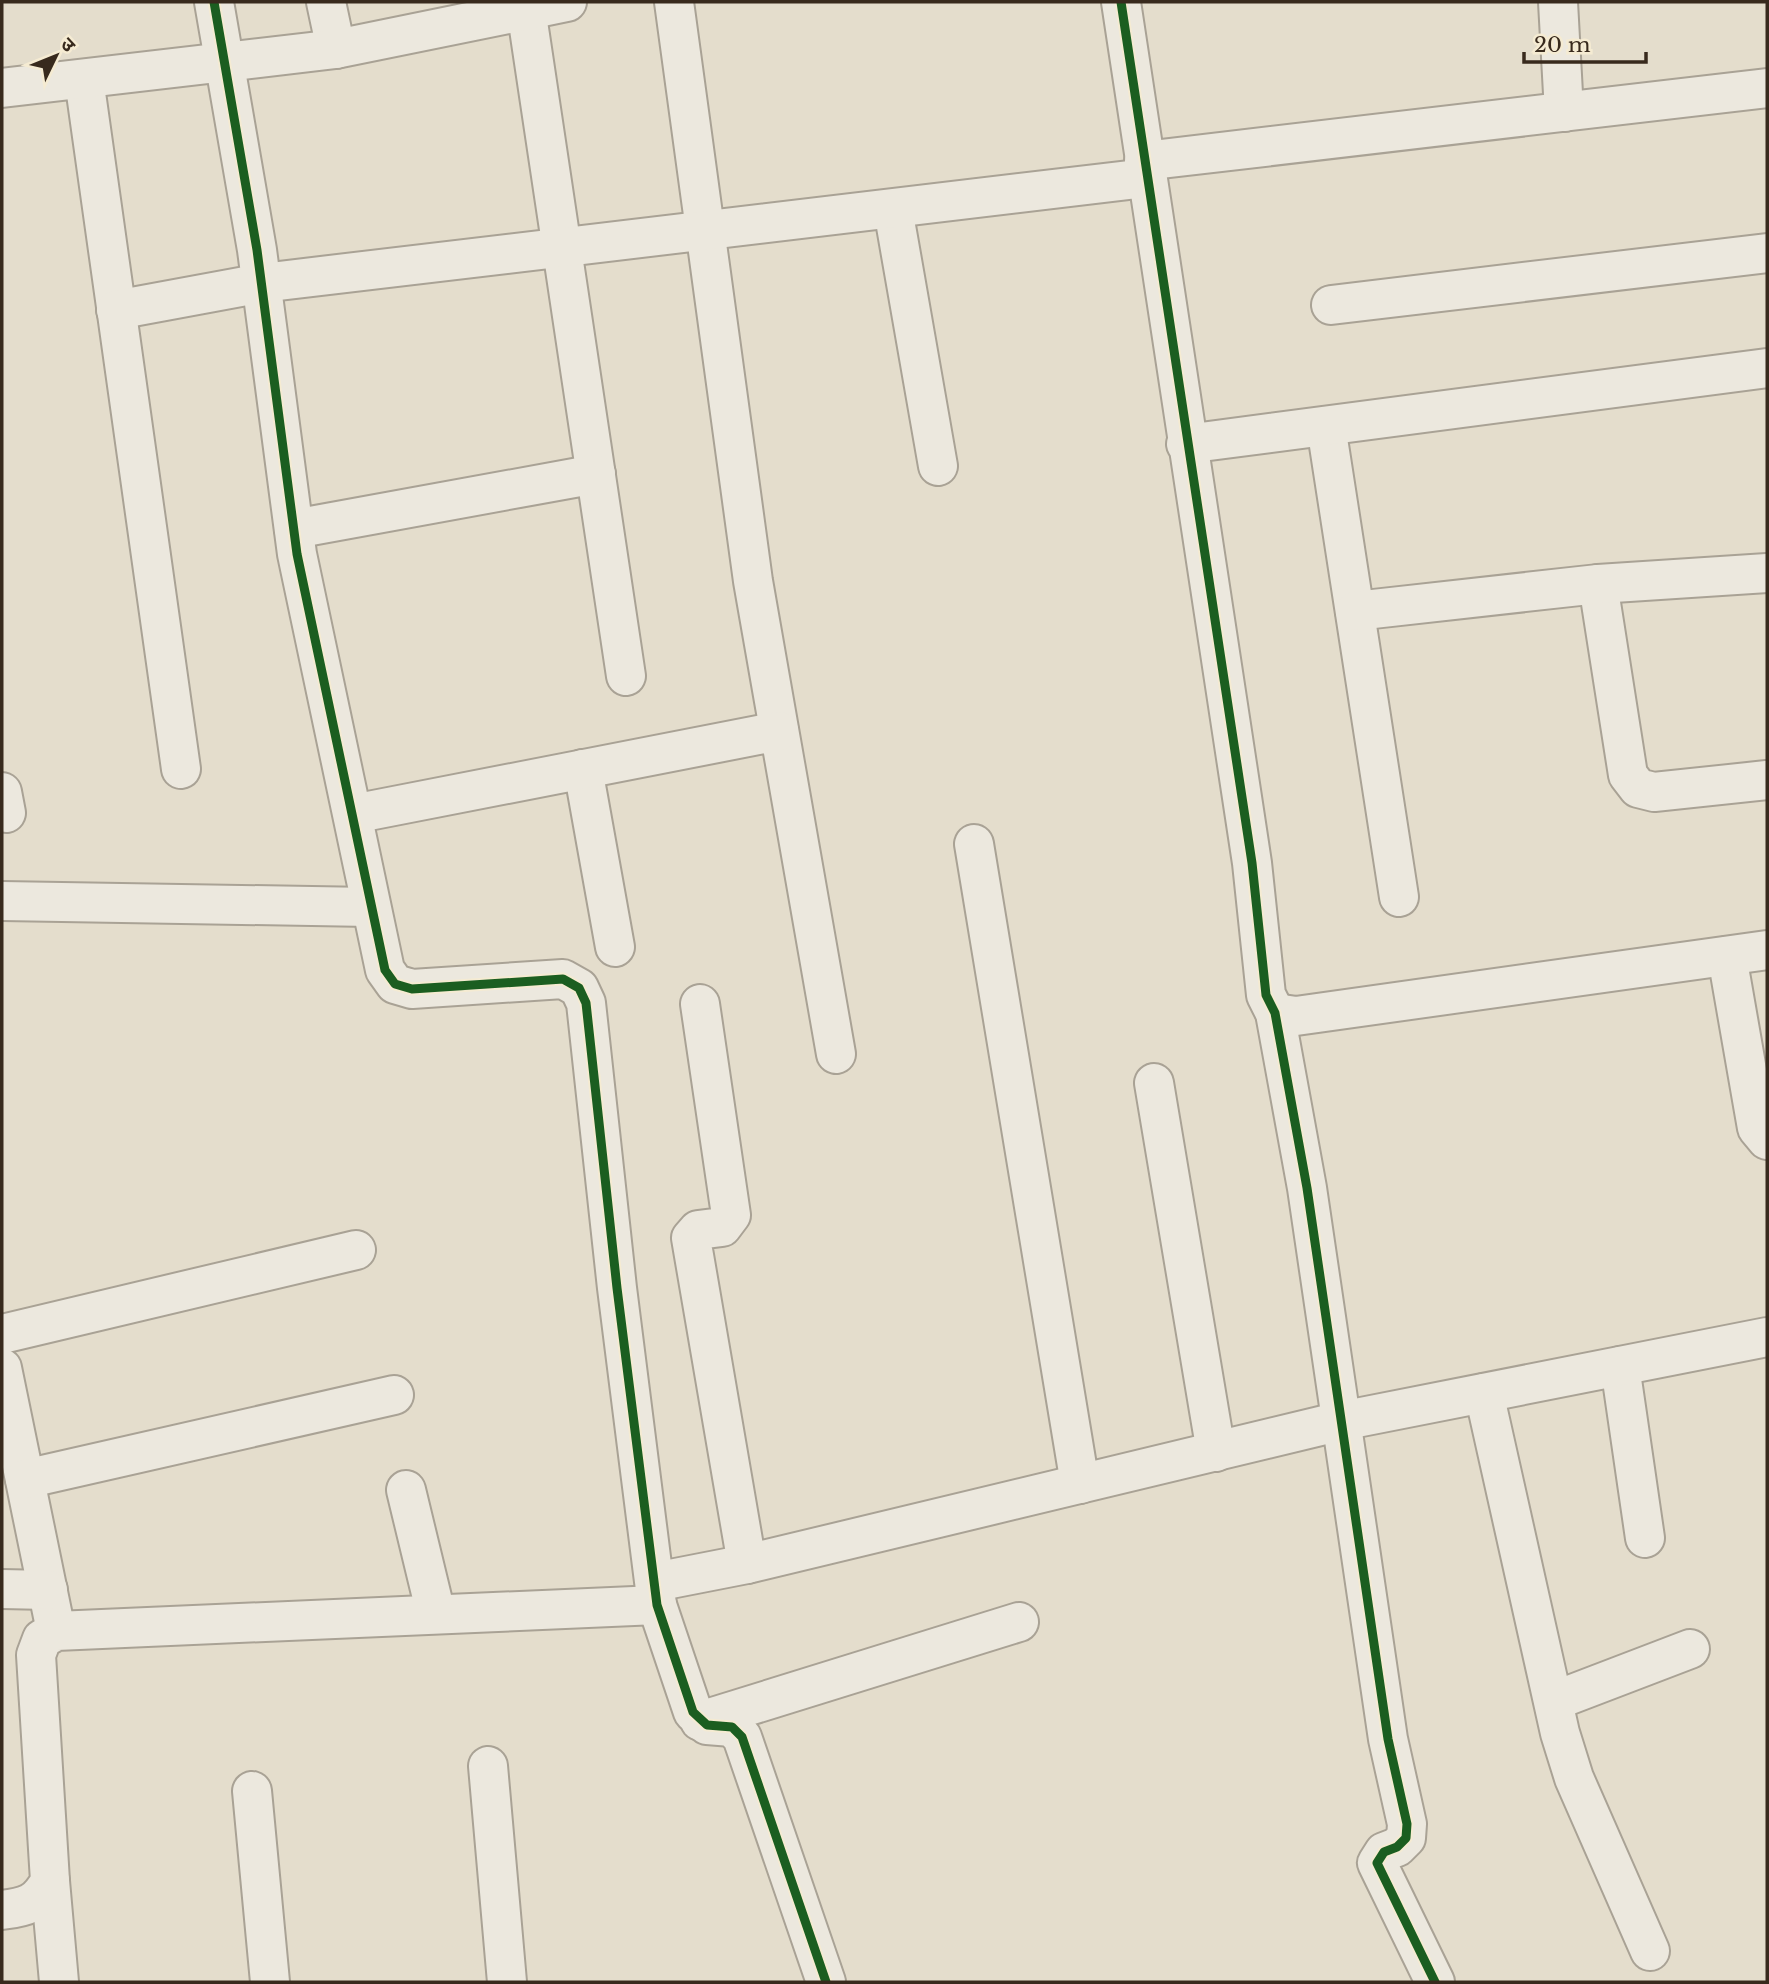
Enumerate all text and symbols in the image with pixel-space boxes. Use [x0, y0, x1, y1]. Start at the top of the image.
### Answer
north arrow [21, 21, 91, 91]
scale bar [1524, 21, 1646, 65]
text: 20 m [1534, 32, 1591, 58]
text: उ [56, 33, 81, 57]

